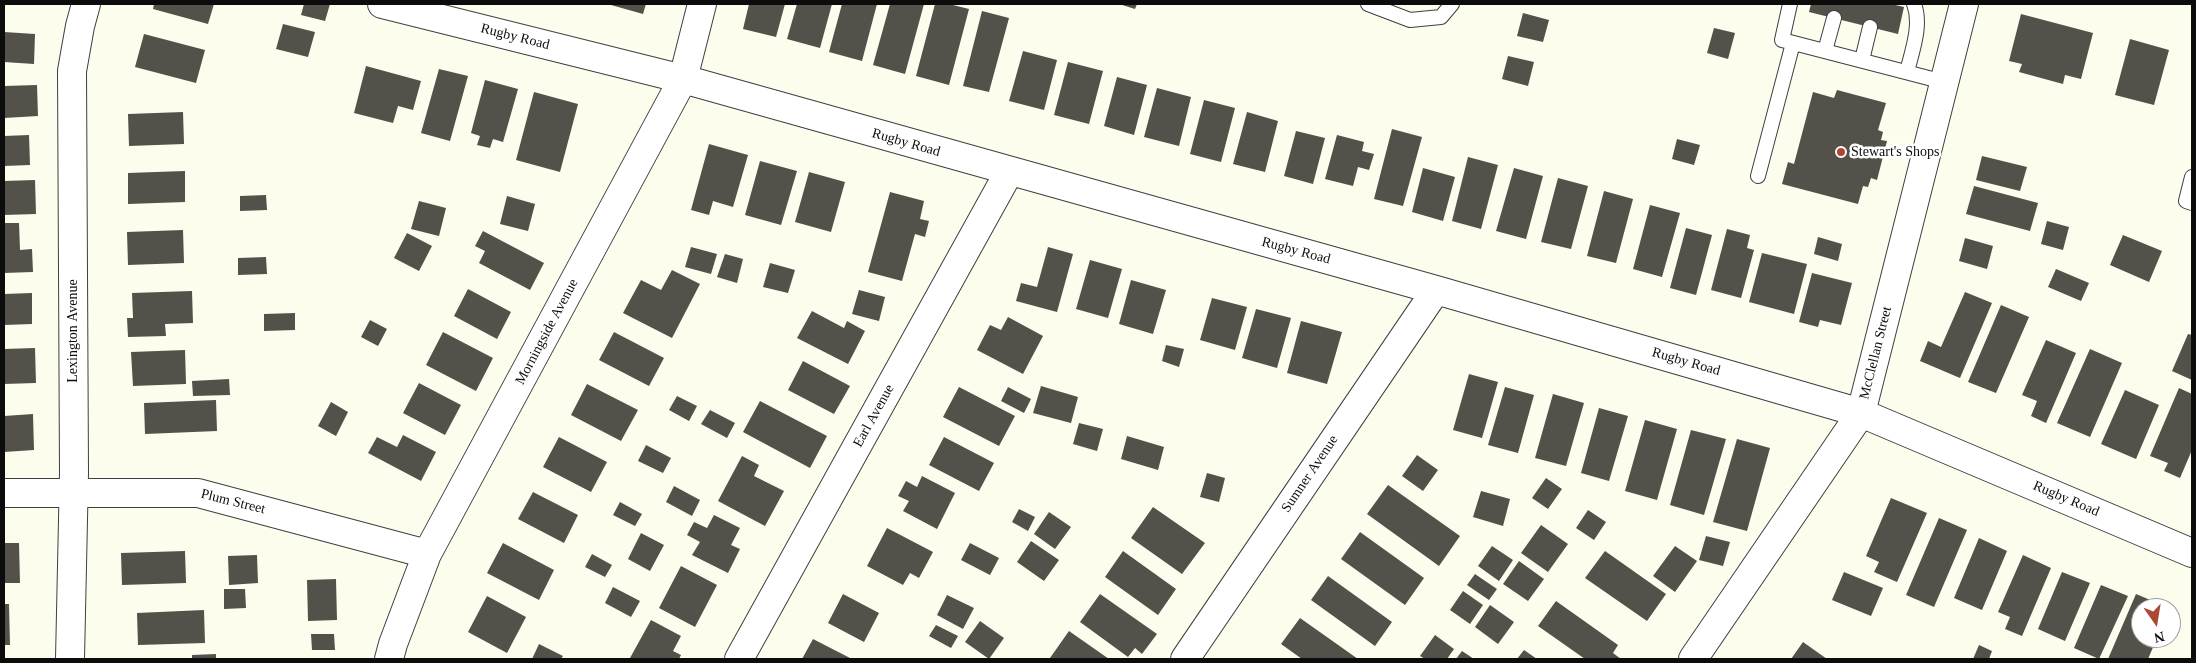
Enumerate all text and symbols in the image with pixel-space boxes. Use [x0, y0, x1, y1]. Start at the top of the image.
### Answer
street label: Rugby Road [479, 20, 551, 54]
street label: Rugby Road [870, 125, 942, 161]
place label: Stewart's Shops [1851, 144, 1939, 160]
marker: Stewart's Shops [1835, 146, 1847, 158]
street label: Rugby Road [1260, 234, 1332, 268]
street label: Morningside Avenue [512, 276, 582, 388]
street label: Lexington Avenue [65, 279, 81, 383]
street label: McClellan Street [1856, 305, 1896, 401]
street label: Rugby Road [1650, 344, 1722, 380]
street label: Earl Avenue [850, 382, 898, 450]
street label: Sumner Avenue [1278, 432, 1342, 516]
street label: Rugby Road [2030, 478, 2102, 520]
street label: Plum Street [199, 486, 267, 518]
north arrow [2131, 598, 2181, 648]
text: N [2153, 629, 2166, 646]

